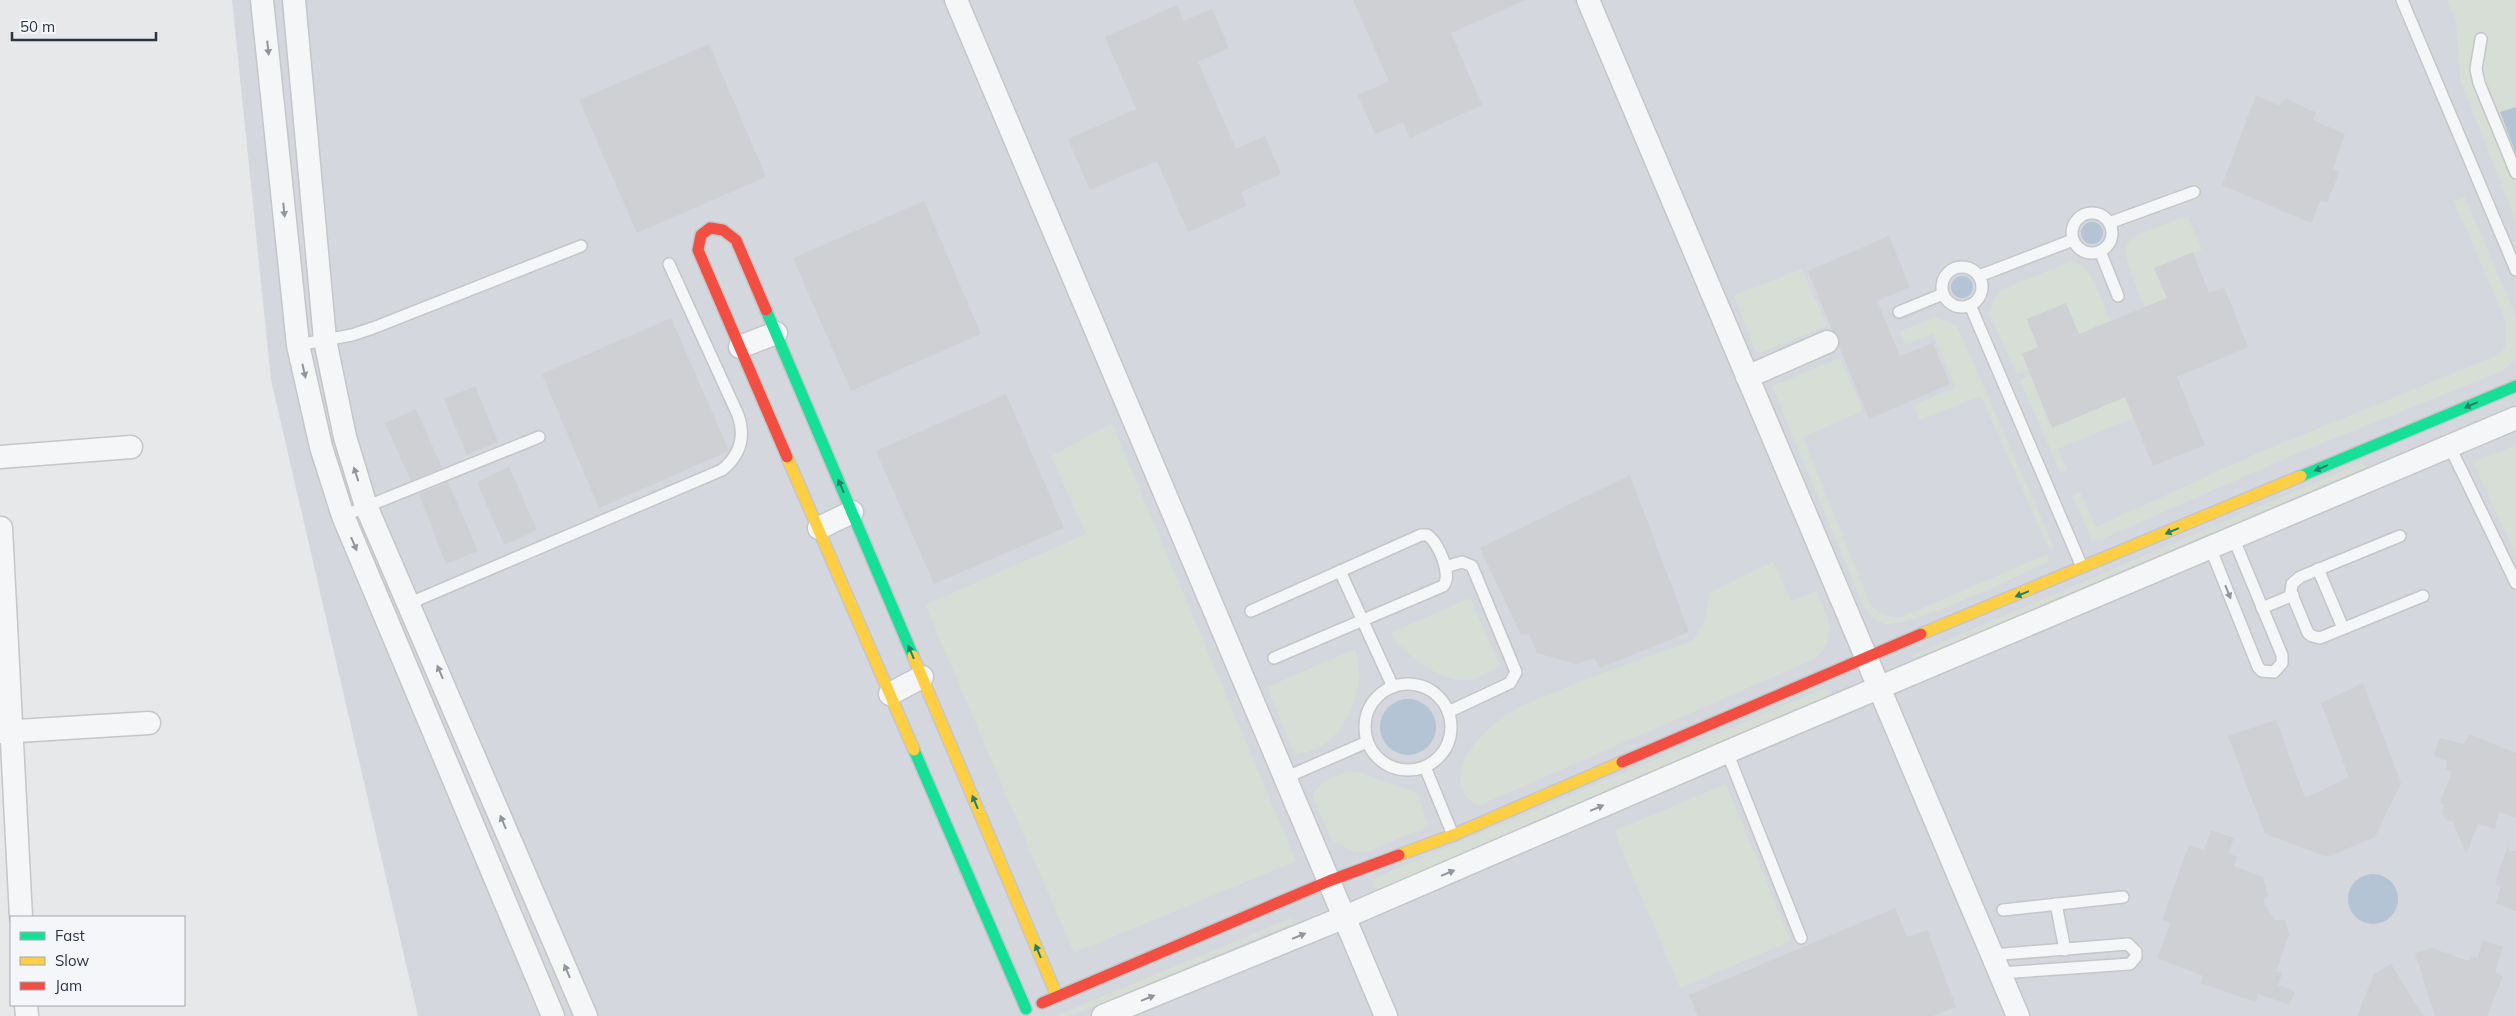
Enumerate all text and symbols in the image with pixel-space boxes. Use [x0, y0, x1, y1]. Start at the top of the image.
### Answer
scale bar [12, 10, 156, 42]
text: 50 m [20, 17, 55, 36]
one-way arrow [264, 41, 272, 57]
one-way arrow [280, 202, 288, 218]
one-way arrow [300, 364, 308, 379]
one-way arrow [2464, 401, 2478, 409]
one-way arrow [2314, 465, 2329, 472]
one-way arrow [352, 467, 360, 482]
one-way arrow [836, 479, 844, 493]
one-way arrow [2165, 528, 2179, 536]
one-way arrow [351, 537, 359, 551]
one-way arrow [2224, 585, 2232, 600]
one-way arrow [2015, 590, 2029, 598]
one-way arrow [907, 644, 915, 659]
one-way arrow [435, 665, 443, 679]
one-way arrow [970, 795, 978, 809]
one-way arrow [1590, 803, 1604, 811]
one-way arrow [499, 815, 507, 829]
one-way arrow [1441, 868, 1455, 876]
legend [10, 916, 185, 1006]
text: Fast [55, 926, 85, 945]
one-way arrow [1291, 932, 1306, 940]
one-way arrow [1034, 944, 1042, 958]
text: Slow [55, 951, 89, 970]
one-way arrow [563, 964, 571, 978]
text: Jam [55, 976, 82, 995]
one-way arrow [1141, 993, 1155, 1001]

